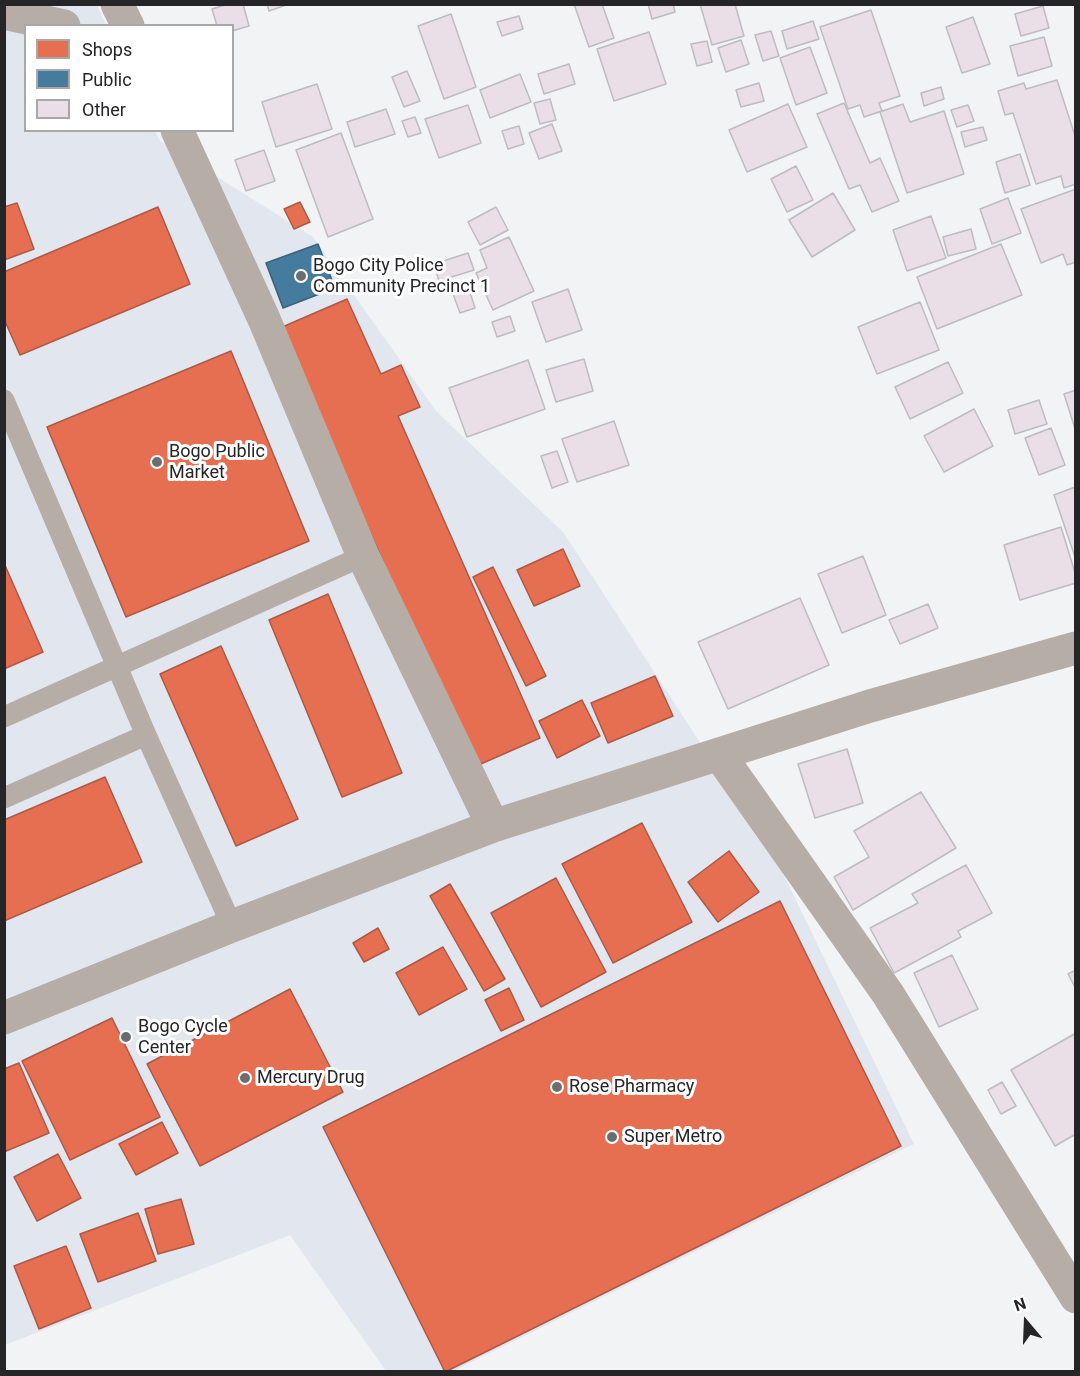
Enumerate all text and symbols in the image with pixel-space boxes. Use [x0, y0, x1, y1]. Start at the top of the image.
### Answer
legend [24, 24, 234, 132]
text: Shops [82, 39, 132, 60]
text: Public [82, 69, 132, 90]
text: Other [82, 99, 126, 120]
place label: Bogo City Police Community Precinct 1 [313, 255, 490, 298]
marker: Bogo City Police Community Precinct 1 [294, 269, 308, 283]
place label: Bogo Public Market [169, 441, 265, 484]
marker: Bogo Public Market [150, 455, 164, 469]
place label: Bogo Cycle Center [138, 1016, 228, 1058]
marker: Bogo Cycle Center [119, 1030, 133, 1044]
place label: Mercury Drug [257, 1067, 365, 1089]
marker: Mercury Drug [238, 1071, 252, 1085]
place label: Rose Pharmacy [569, 1076, 694, 1098]
marker: Rose Pharmacy [550, 1080, 564, 1094]
place label: Super Metro [624, 1126, 722, 1148]
marker: Super Metro [605, 1130, 619, 1144]
north arrow [996, 1292, 1056, 1352]
text: N [1012, 1294, 1028, 1315]

